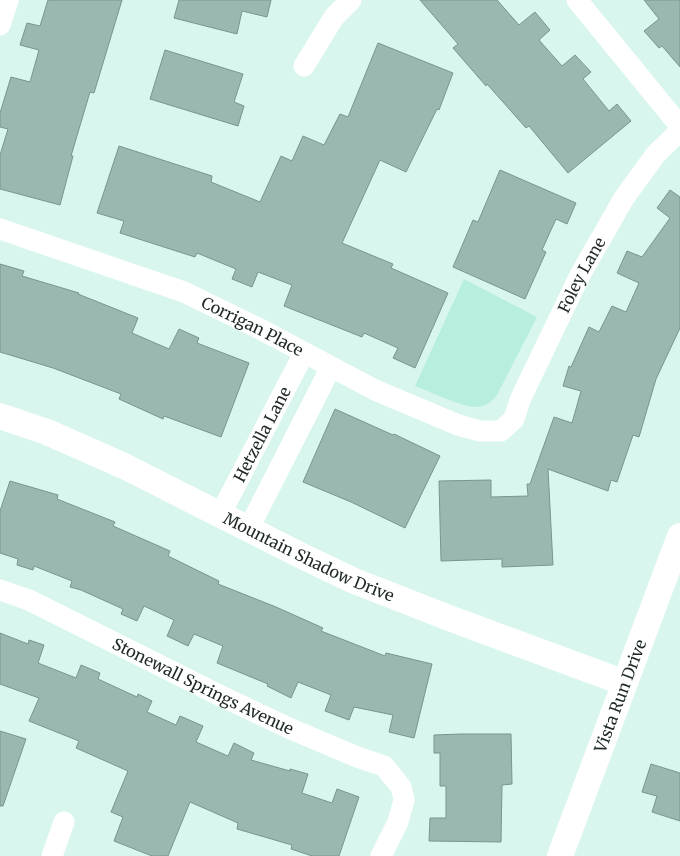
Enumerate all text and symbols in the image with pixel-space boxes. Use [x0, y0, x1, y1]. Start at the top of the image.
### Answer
street label: Foley Lane [553, 234, 610, 316]
street label: Corrigan Place [198, 292, 307, 360]
street label: Hetzella Lane [229, 383, 295, 485]
street label: Mountain Shadow Drive [220, 508, 397, 606]
street label: Stonewall Springs Avenue [109, 633, 297, 739]
street label: Vista Run Drive [589, 637, 650, 756]

